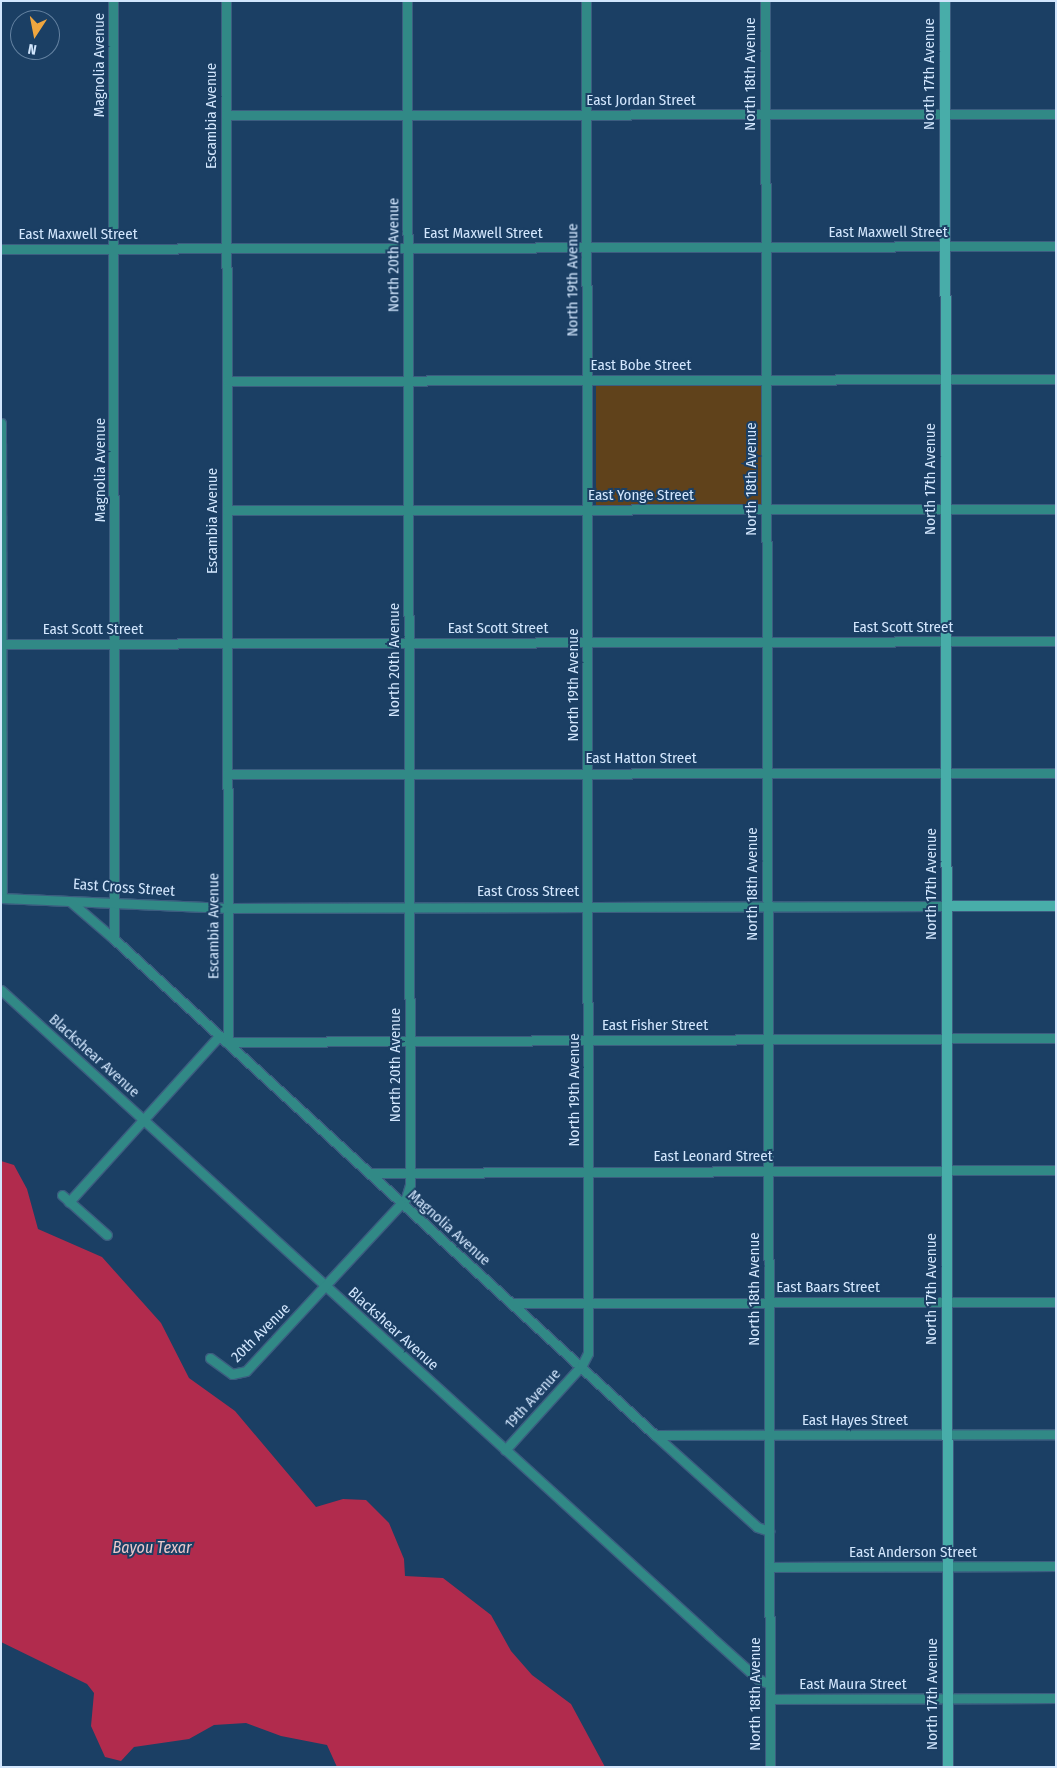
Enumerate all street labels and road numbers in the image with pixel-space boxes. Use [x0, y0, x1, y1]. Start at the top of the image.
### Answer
street label: Magnolia Avenue [91, 13, 109, 117]
street label: North 18th Avenue [742, 17, 760, 131]
street label: North 17th Avenue [921, 18, 939, 130]
street label: Escambia Avenue [203, 63, 221, 169]
street label: East Jordan Street [586, 92, 696, 110]
street label: North 20th Avenue [385, 198, 403, 312]
street label: North 19th Avenue [564, 223, 582, 337]
street label: East Maxwell Street [828, 224, 948, 242]
street label: East Maxwell Street [423, 225, 543, 243]
street label: East Maxwell Street [18, 226, 138, 244]
street label: East Bobe Street [591, 357, 691, 375]
street label: Magnolia Avenue [92, 418, 110, 522]
street label: North 18th Avenue [743, 422, 761, 536]
street label: North 17th Avenue [922, 423, 940, 535]
street label: Escambia Avenue [204, 468, 222, 574]
street label: East Yonge Street [588, 487, 694, 505]
street label: North 20th Avenue [386, 603, 404, 717]
street label: East Scott Street [853, 619, 953, 637]
street label: East Scott Street [448, 620, 548, 638]
street label: East Scott Street [43, 621, 143, 639]
street label: North 19th Avenue [565, 628, 583, 742]
street label: East Hatton Street [585, 750, 697, 768]
street label: North 18th Avenue [744, 827, 762, 941]
street label: North 17th Avenue [923, 828, 941, 940]
street label: Escambia Avenue [205, 873, 223, 979]
street label: East Cross Street [72, 875, 176, 901]
street label: East Cross Street [477, 883, 579, 901]
street label: North 20th Avenue [387, 1008, 405, 1122]
street label: Blackshear Avenue [45, 1011, 143, 1101]
street label: East Fisher Street [602, 1017, 708, 1035]
street label: North 19th Avenue [566, 1033, 584, 1147]
street label: East Leonard Street [653, 1148, 773, 1166]
street label: Magnolia Avenue [404, 1186, 494, 1270]
street label: North 18th Avenue [746, 1232, 764, 1346]
street label: North 17th Avenue [923, 1233, 941, 1345]
street label: East Baars Street [776, 1279, 880, 1297]
street label: Blackshear Avenue [344, 1284, 442, 1374]
street label: 20th Avenue [228, 1300, 294, 1366]
street label: 19th Avenue [501, 1365, 565, 1433]
street label: East Hayes Street [802, 1412, 908, 1430]
street label: East Anderson Street [849, 1544, 977, 1562]
street label: North 18th Avenue [747, 1637, 765, 1751]
street label: North 17th Avenue [924, 1638, 942, 1750]
street label: East Maura Street [799, 1676, 907, 1694]

